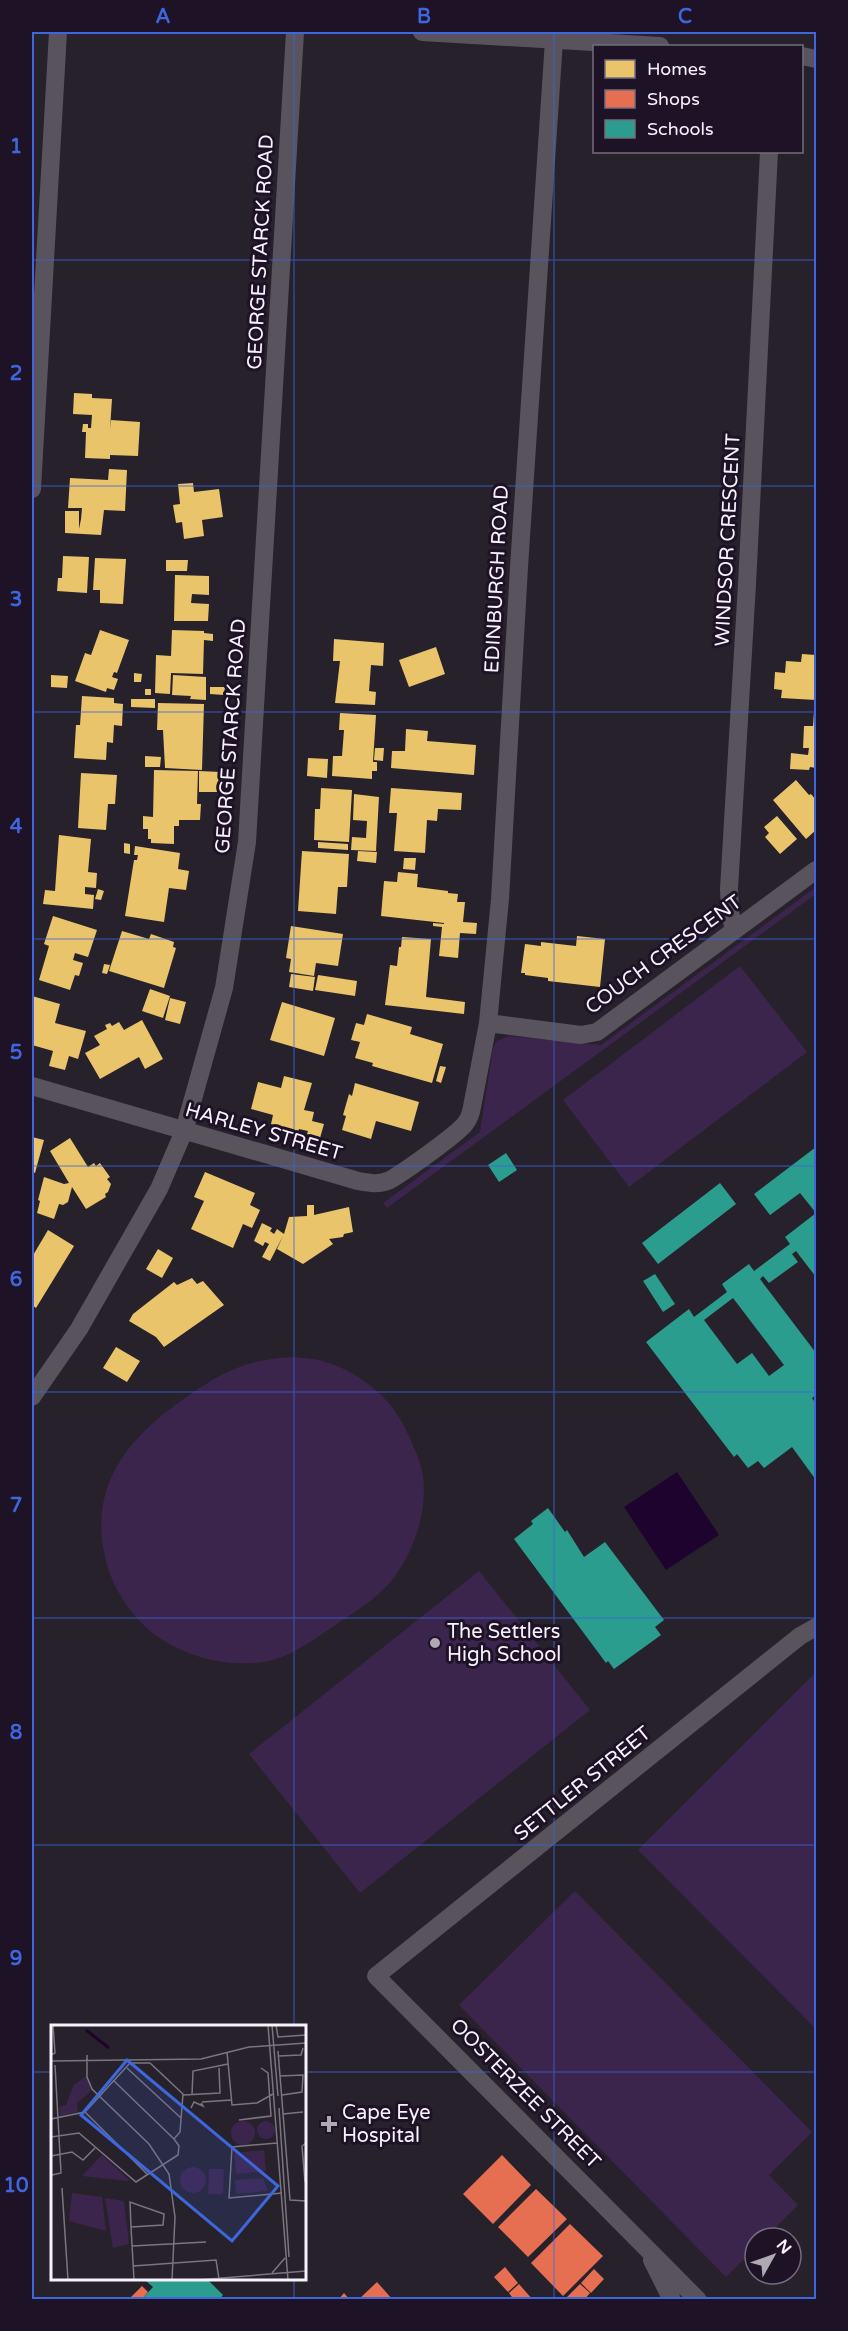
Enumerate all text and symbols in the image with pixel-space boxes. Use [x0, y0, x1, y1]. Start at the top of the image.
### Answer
text: A [156, 5, 171, 29]
text: B [417, 5, 431, 29]
text: C [678, 5, 692, 29]
legend [593, 45, 803, 153]
text: Homes [647, 58, 707, 80]
text: Shops [647, 88, 700, 110]
text: Schools [647, 118, 714, 140]
street label: GEORGE STARCK ROAD [243, 134, 279, 370]
text: 1 [10, 135, 22, 159]
text: 2 [10, 362, 22, 386]
street label: WINDSOR CRESCENT [710, 433, 746, 647]
street label: EDINBURGH ROAD [480, 484, 514, 674]
text: 3 [10, 588, 22, 612]
street label: GEORGE STARCK ROAD [211, 618, 251, 854]
text: 4 [10, 815, 23, 839]
street label: COUCH CRESCENT [581, 890, 746, 1020]
text: 5 [10, 1041, 22, 1065]
street label: HARLEY STREET [182, 1098, 345, 1166]
text: 6 [10, 1268, 22, 1292]
text: 7 [10, 1494, 22, 1518]
place label: The Settlers High School [447, 1620, 561, 1667]
marker: The Settlers High School [428, 1636, 442, 1650]
text: 8 [10, 1721, 22, 1745]
street label: SETTLER STREET [509, 1721, 656, 1846]
text: 9 [10, 1947, 22, 1971]
street label: OOSTERZEE STREET [445, 2014, 605, 2174]
inset map [51, 2025, 306, 2280]
place label: Cape Eye Hospital [342, 2101, 431, 2148]
marker: Cape Eye Hospital [320, 2115, 338, 2133]
text: 10 [3, 2174, 29, 2198]
north arrow [743, 2226, 803, 2286]
text: N [772, 2236, 796, 2258]

